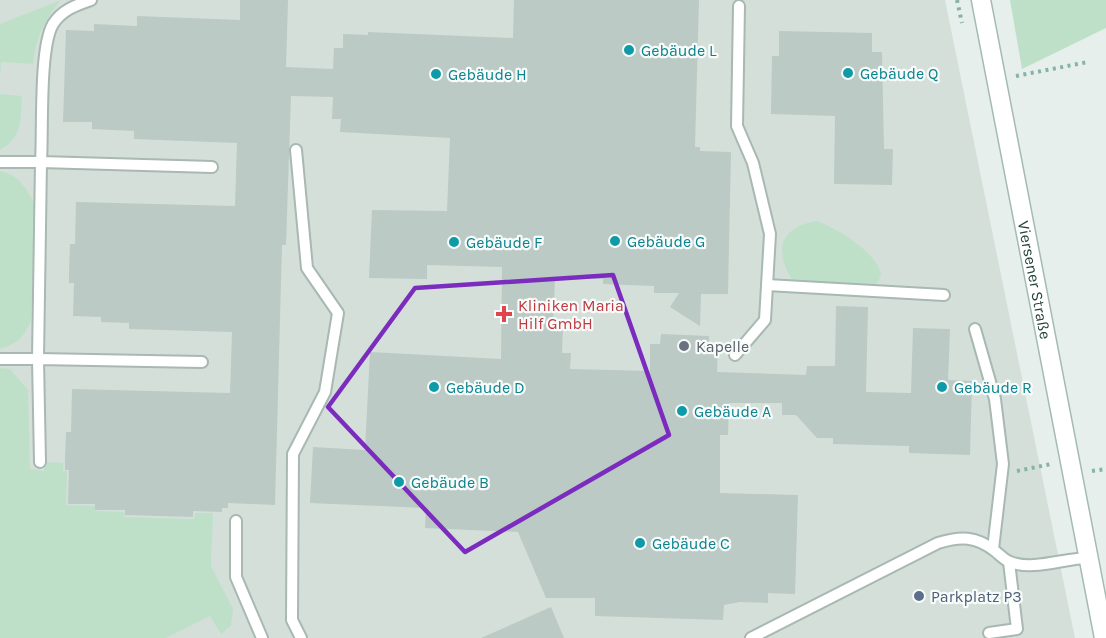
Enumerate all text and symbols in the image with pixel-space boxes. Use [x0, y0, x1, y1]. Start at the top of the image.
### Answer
place label: Gebäude L [641, 41, 717, 60]
marker: Gebäude L [622, 43, 636, 57]
place label: Gebäude Q [860, 64, 938, 83]
place label: Gebäude H [448, 65, 527, 84]
marker: Gebäude Q [841, 66, 855, 80]
marker: Gebäude H [429, 67, 443, 81]
street label: Viersener Straße [1014, 219, 1055, 341]
place label: Gebäude G [627, 232, 705, 251]
place label: Gebäude F [466, 233, 542, 252]
marker: Gebäude G [608, 234, 622, 248]
marker: Gebäude F [447, 235, 461, 249]
place label: Kliniken Maria Hilf GmbH [518, 296, 624, 333]
marker: Kliniken Maria Hilf GmbH [495, 305, 513, 323]
place label: Kapelle [696, 337, 749, 356]
marker: Kapelle [677, 339, 691, 353]
place label: Gebäude D [446, 378, 525, 397]
place label: Gebäude R [954, 378, 1032, 397]
marker: Gebäude D [427, 380, 441, 394]
marker: Gebäude R [935, 380, 949, 394]
place label: Gebäude A [694, 402, 771, 421]
marker: Gebäude A [675, 404, 689, 418]
place label: Gebäude B [411, 473, 489, 492]
marker: Gebäude B [392, 475, 406, 489]
place label: Gebäude C [652, 534, 730, 553]
marker: Gebäude C [633, 536, 647, 550]
place label: Parkplatz P3 [931, 587, 1022, 606]
marker: Parkplatz P3 [912, 589, 926, 603]

